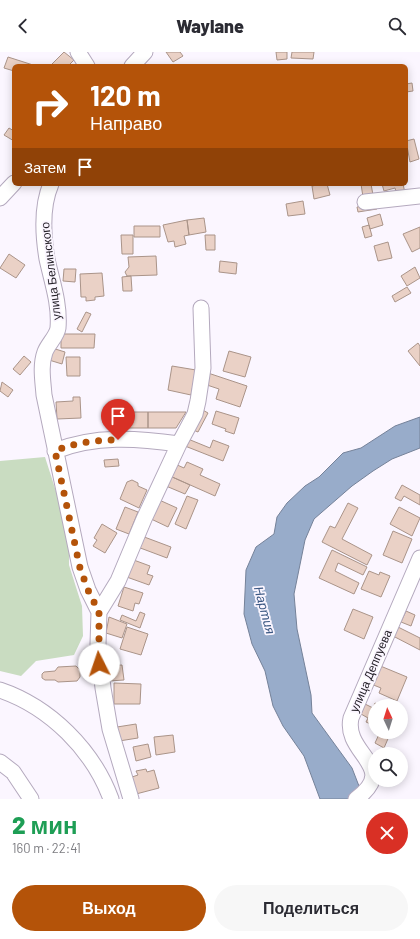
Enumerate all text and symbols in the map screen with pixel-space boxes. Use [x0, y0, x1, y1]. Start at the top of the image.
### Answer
icon: back [12, 15, 34, 37]
text: Waylane [176, 15, 244, 37]
icon: search [386, 15, 408, 37]
text: 120 m [90, 78, 161, 112]
icon: right [24, 80, 76, 132]
text: Направо [90, 112, 162, 134]
icon: arrive [74, 156, 96, 178]
text: Затем [24, 158, 66, 176]
street label: улица Белинского [37, 221, 64, 321]
pin [101, 399, 135, 440]
icon: arrive [107, 405, 129, 427]
water label: Нартия [251, 584, 279, 636]
street label: улица Деппуева [346, 627, 395, 715]
position arrow [78, 643, 120, 685]
north arrow [368, 699, 408, 739]
map controls [368, 699, 408, 787]
button: search [368, 747, 408, 787]
text: 2 мин [12, 810, 77, 839]
button: close [366, 812, 408, 854]
text: 160 m · 22:41 [12, 840, 81, 856]
button: Выход [12, 885, 206, 931]
button: Поделиться [214, 885, 408, 931]

